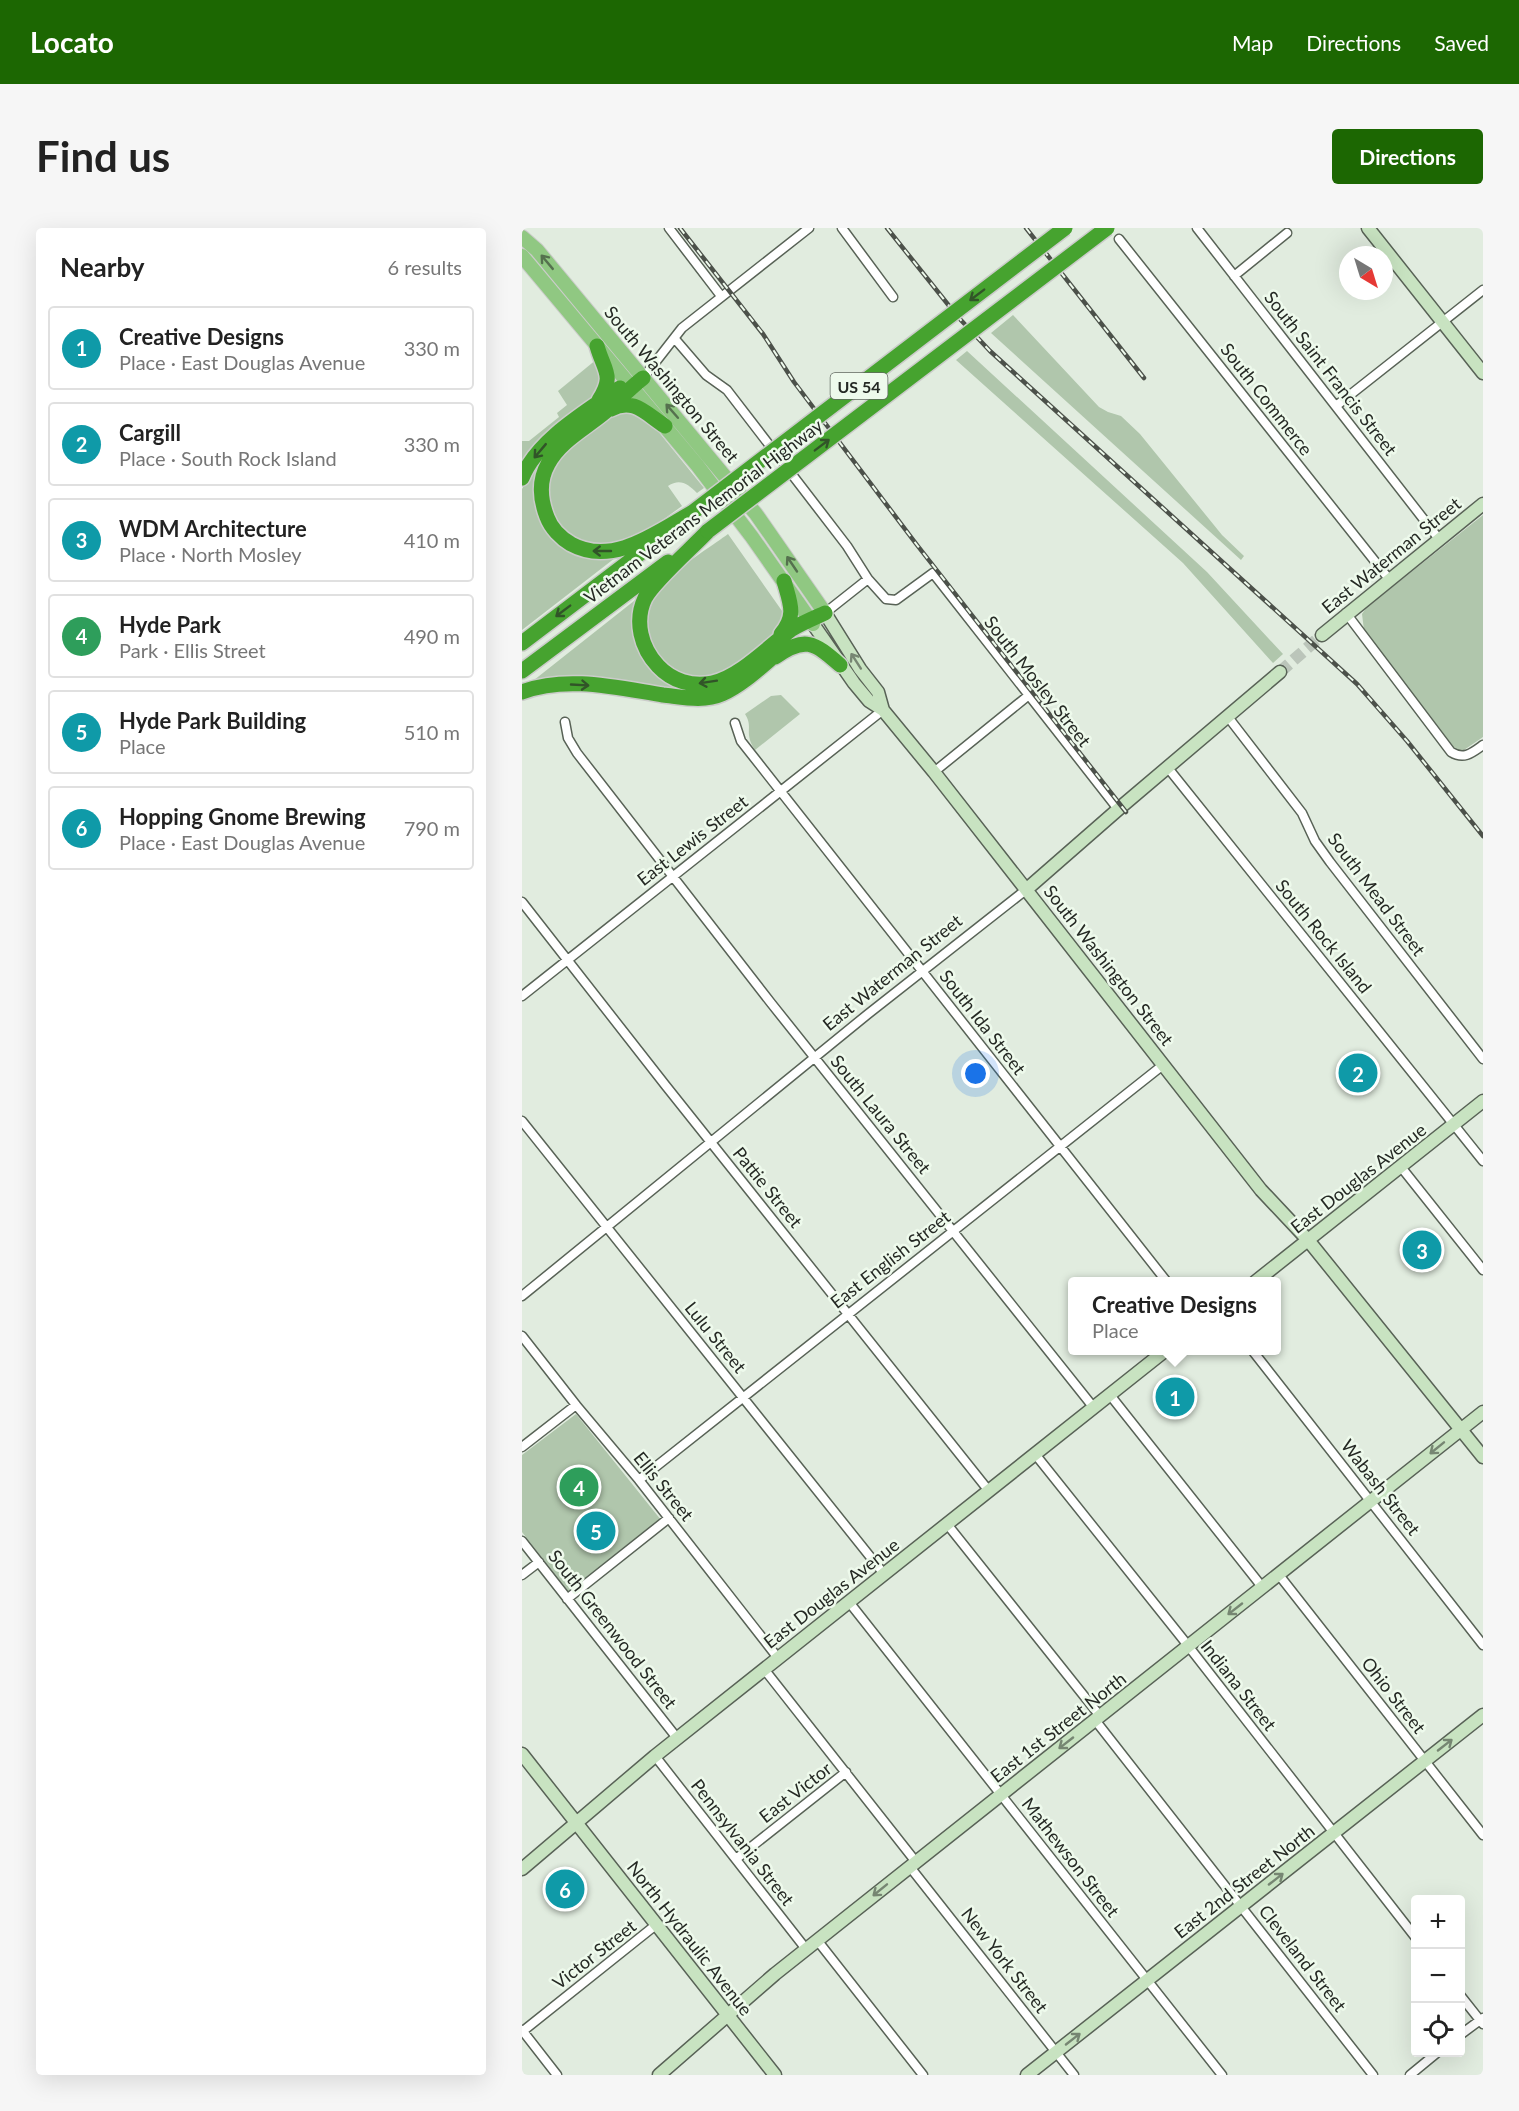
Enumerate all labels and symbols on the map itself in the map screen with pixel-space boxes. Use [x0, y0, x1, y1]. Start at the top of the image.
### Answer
north arrow [1339, 246, 1393, 300]
one-way arrow [540, 254, 553, 270]
street label: South Saint Francis Street [1260, 286, 1402, 460]
one-way arrow [970, 289, 986, 302]
street label: South Washington Street [600, 301, 744, 467]
street label: South Commerce [1216, 339, 1318, 459]
road number: US 54 [830, 373, 888, 399]
one-way arrow [665, 404, 679, 419]
street label: Vietnam Veterans Memorial Highway [579, 414, 827, 608]
one-way arrow [814, 439, 830, 452]
one-way arrow [533, 443, 547, 458]
street label: East Waterman Street [1317, 492, 1465, 618]
one-way arrow [592, 545, 612, 557]
one-way arrow [786, 556, 799, 573]
one-way arrow [556, 605, 572, 618]
street label: South Mosley Street [980, 611, 1096, 751]
one-way arrow [849, 653, 861, 670]
one-way arrow [699, 677, 718, 688]
one-way arrow [569, 679, 589, 690]
street label: East Lewis Street [632, 790, 752, 890]
street label: South Mead Street [1324, 828, 1431, 960]
street label: South Rock Island [1271, 875, 1377, 997]
street label: South Washington Street [1040, 880, 1179, 1050]
street label: East Waterman Street [818, 909, 966, 1035]
street label: South Ida Street [935, 965, 1031, 1079]
street label: South Laura Street [826, 1050, 936, 1178]
pin: 2 [1338, 1050, 1378, 1096]
your location [961, 1059, 990, 1088]
street label: East Douglas Avenue [1286, 1118, 1430, 1238]
street label: Pattie Street [729, 1142, 808, 1232]
street label: East English Street [826, 1205, 955, 1313]
pin: 3 [1402, 1228, 1442, 1272]
street label: Lulu Street [681, 1297, 752, 1377]
pin: 1 [1156, 1374, 1194, 1420]
street label: Wabash Street [1337, 1435, 1426, 1540]
one-way arrow [1429, 1442, 1445, 1455]
street label: Ellis Street [629, 1447, 699, 1526]
pin: 4 [560, 1464, 598, 1510]
pin: 5 [576, 1508, 616, 1554]
street label: East Douglas Avenue [759, 1533, 903, 1653]
street label: South Greenwood Street [544, 1545, 682, 1713]
one-way arrow [1228, 1603, 1244, 1616]
street label: Indiana Street [1197, 1635, 1282, 1735]
street label: Ohio Street [1357, 1652, 1431, 1738]
street label: East 1st Street North [986, 1667, 1130, 1787]
one-way arrow [1058, 1736, 1074, 1749]
one-way arrow [1437, 1739, 1453, 1752]
street label: East Victor [754, 1757, 836, 1827]
street label: Pennsylvania Street [687, 1774, 800, 1910]
street label: Mathewson Street [1018, 1793, 1125, 1921]
street label: East 2nd Street North [1169, 1819, 1319, 1943]
street label: North Hydraulic Avenue [623, 1856, 757, 2020]
pin: 6 [546, 1866, 585, 1912]
one-way arrow [1268, 1872, 1284, 1885]
one-way arrow [872, 1884, 888, 1897]
street label: Cleveland Street [1254, 1900, 1352, 2016]
street label: New York Street [957, 1903, 1053, 2018]
street label: Victor Street [548, 1914, 641, 1993]
one-way arrow [1065, 2032, 1081, 2045]

